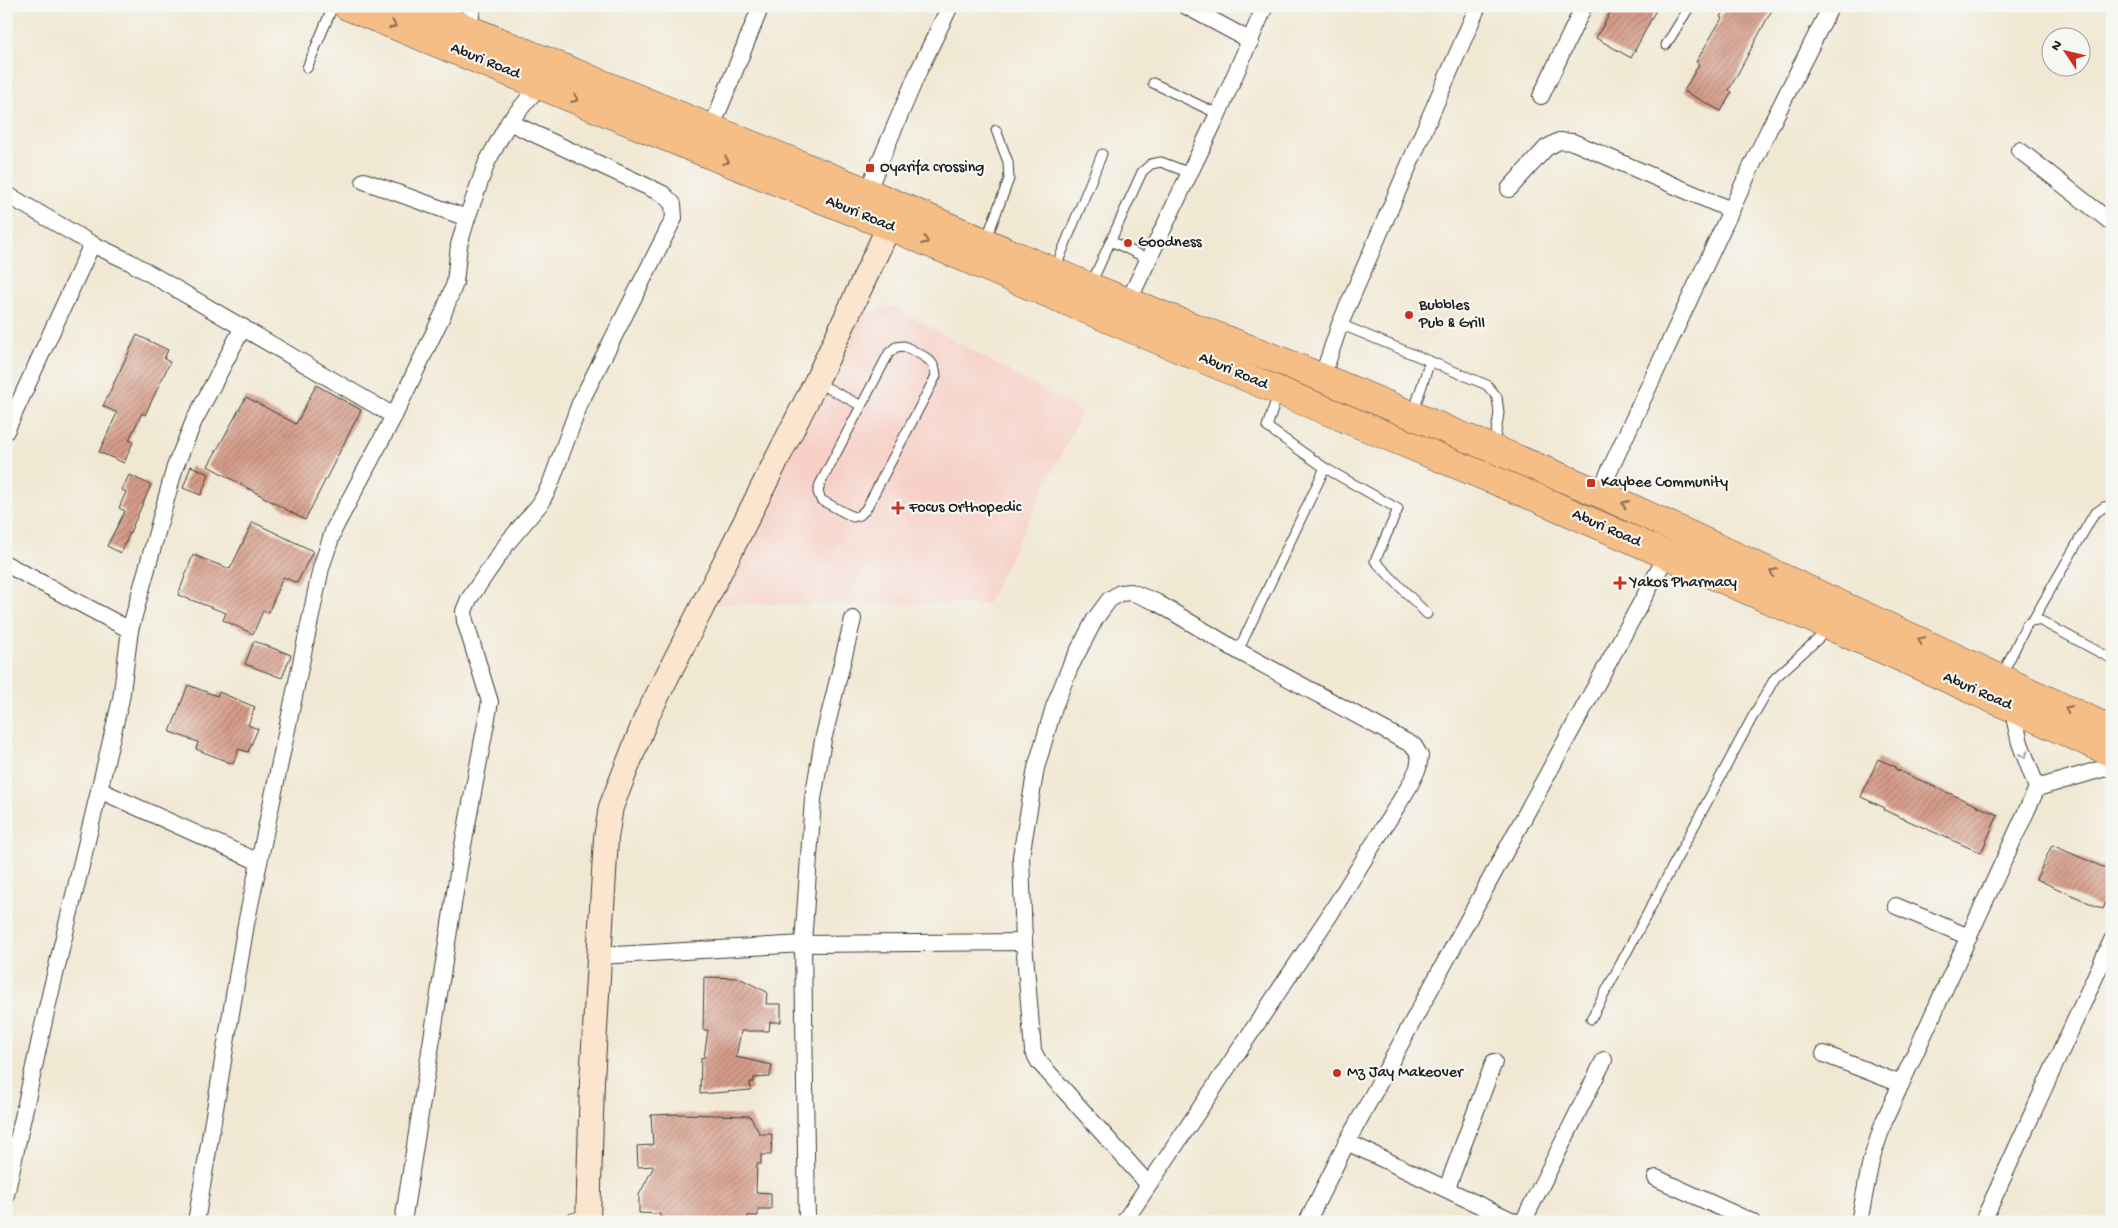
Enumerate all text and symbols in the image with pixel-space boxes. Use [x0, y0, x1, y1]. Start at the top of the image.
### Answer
one-way arrow [388, 19, 396, 29]
north arrow [2040, 28, 2090, 78]
text: N [2048, 37, 2067, 55]
street label: Aburi Road [447, 39, 524, 85]
one-way arrow [570, 93, 579, 104]
one-way arrow [721, 156, 729, 166]
place label: Oyarifa crossing [880, 159, 984, 178]
marker: Oyarifa crossing [864, 162, 876, 174]
street label: Aburi Road [822, 192, 899, 238]
place label: Goodness [1138, 234, 1203, 253]
one-way arrow [920, 235, 929, 246]
marker: Goodness [1122, 237, 1134, 249]
place label: Bubbles Pub & Grill [1418, 297, 1485, 334]
marker: Bubbles Pub & Grill [1403, 309, 1415, 321]
street label: Aburi Road [1196, 349, 1272, 396]
place label: Kaybee Community [1601, 474, 1728, 493]
marker: Kaybee Community [1585, 477, 1597, 489]
place label: Focus Orthopedic [908, 499, 1022, 518]
one-way arrow [1621, 500, 1630, 511]
marker: Focus Orthopedic [891, 501, 905, 515]
street label: Aburi Road [1569, 505, 1645, 553]
one-way arrow [1769, 568, 1778, 578]
place label: Yakos Pharmacy [1628, 574, 1737, 593]
marker: Yakos Pharmacy [1614, 577, 1626, 589]
one-way arrow [1917, 636, 1926, 646]
street label: Aburi Road [1940, 668, 2016, 716]
one-way arrow [2064, 706, 2073, 716]
one-way arrow [2018, 750, 2028, 759]
place label: Mz Jay Makeover [1347, 1064, 1464, 1083]
marker: Mz Jay Makeover [1331, 1067, 1343, 1079]

